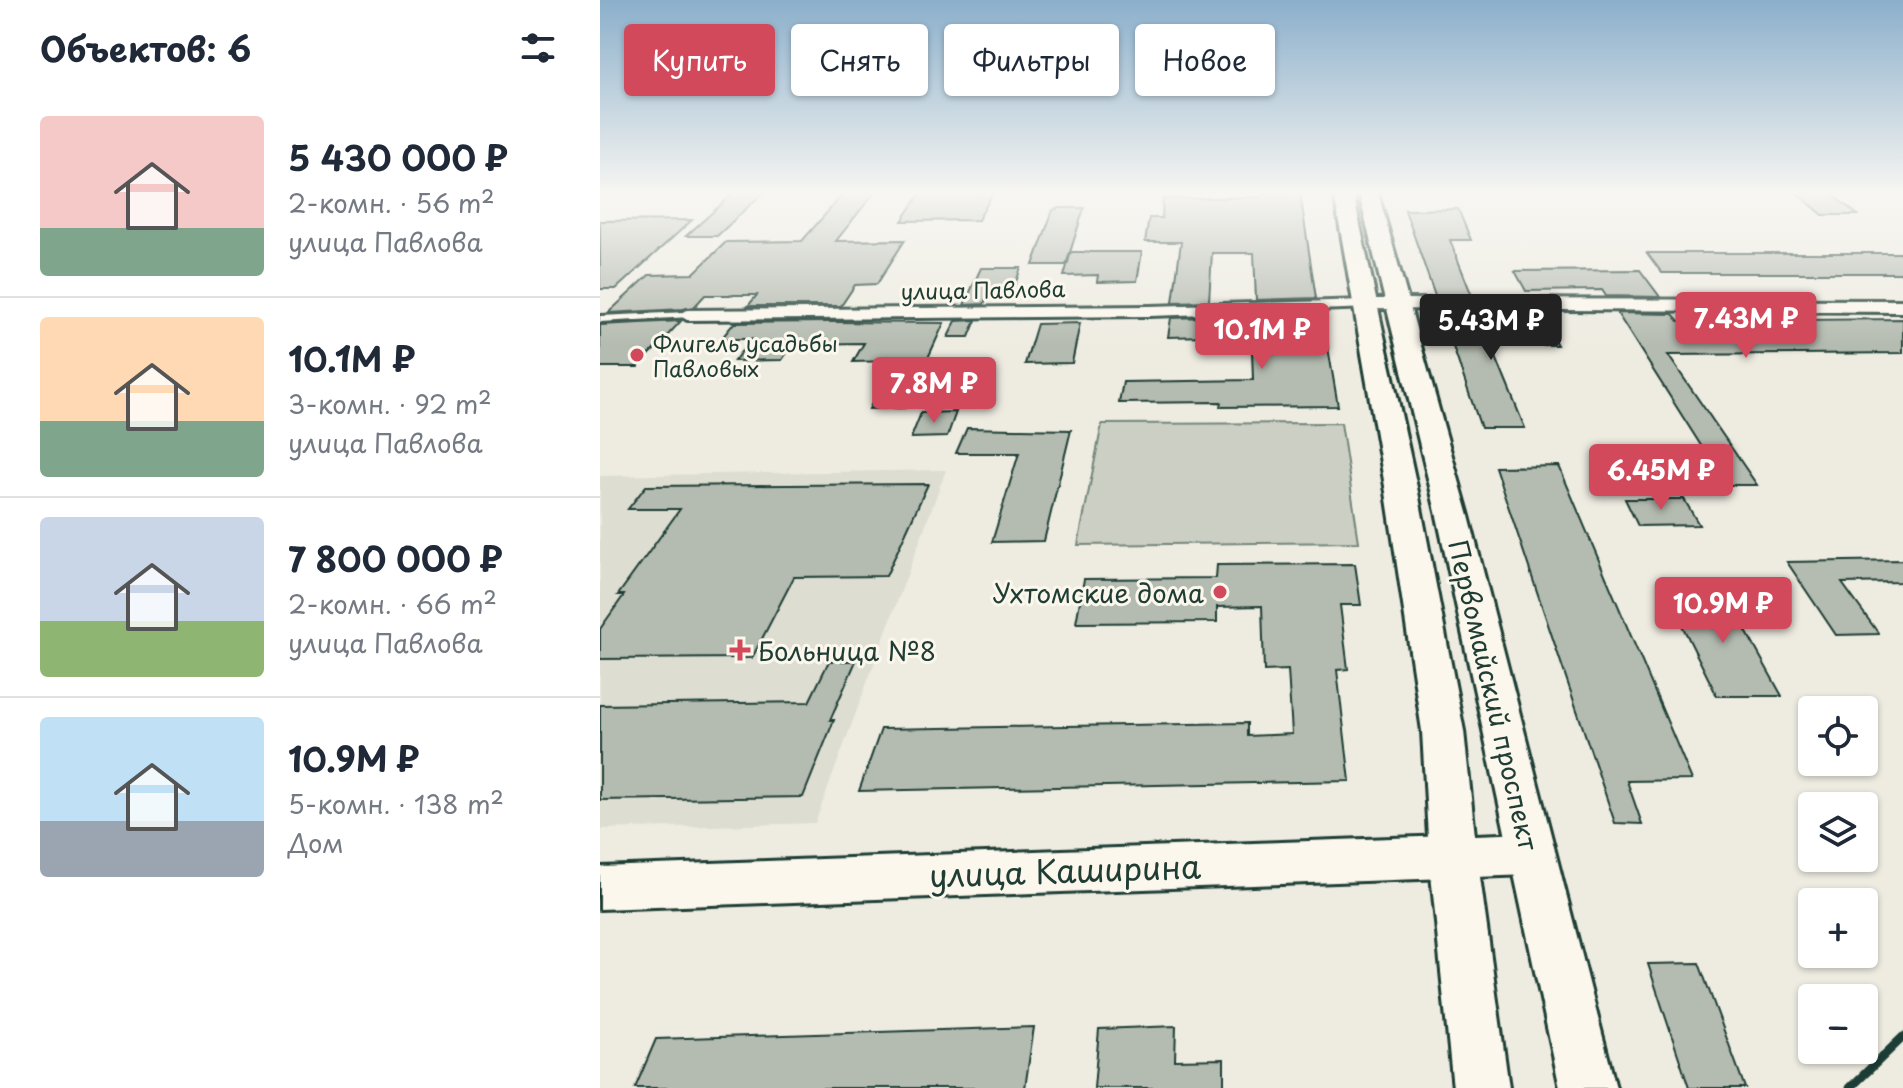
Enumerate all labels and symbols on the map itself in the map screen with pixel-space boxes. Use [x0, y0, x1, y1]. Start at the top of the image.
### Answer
street label: улица Павлова [900, 271, 1066, 307]
pin: 7.43M ₽ [1672, 292, 1820, 360]
pin: 5.43M ₽ [1417, 294, 1565, 362]
pin: 10.1M ₽ [1188, 303, 1336, 371]
place label: Флигель усадьбы Павловых [653, 326, 838, 384]
marker: Флигель усадьбы Павловых [628, 346, 646, 364]
pin: 7.8M ₽ [869, 357, 999, 425]
pin: 6.45M ₽ [1587, 444, 1735, 512]
street label: Первомайский проспект [1439, 536, 1549, 854]
place label: Ухтомские дома [992, 573, 1204, 612]
pin: 10.9M ₽ [1649, 577, 1797, 645]
marker: Ухтомские дома [1211, 583, 1229, 601]
place label: Больница №8 [758, 631, 936, 670]
marker: Больница №8 [729, 639, 751, 661]
street label: улица Каширина [928, 841, 1202, 899]

